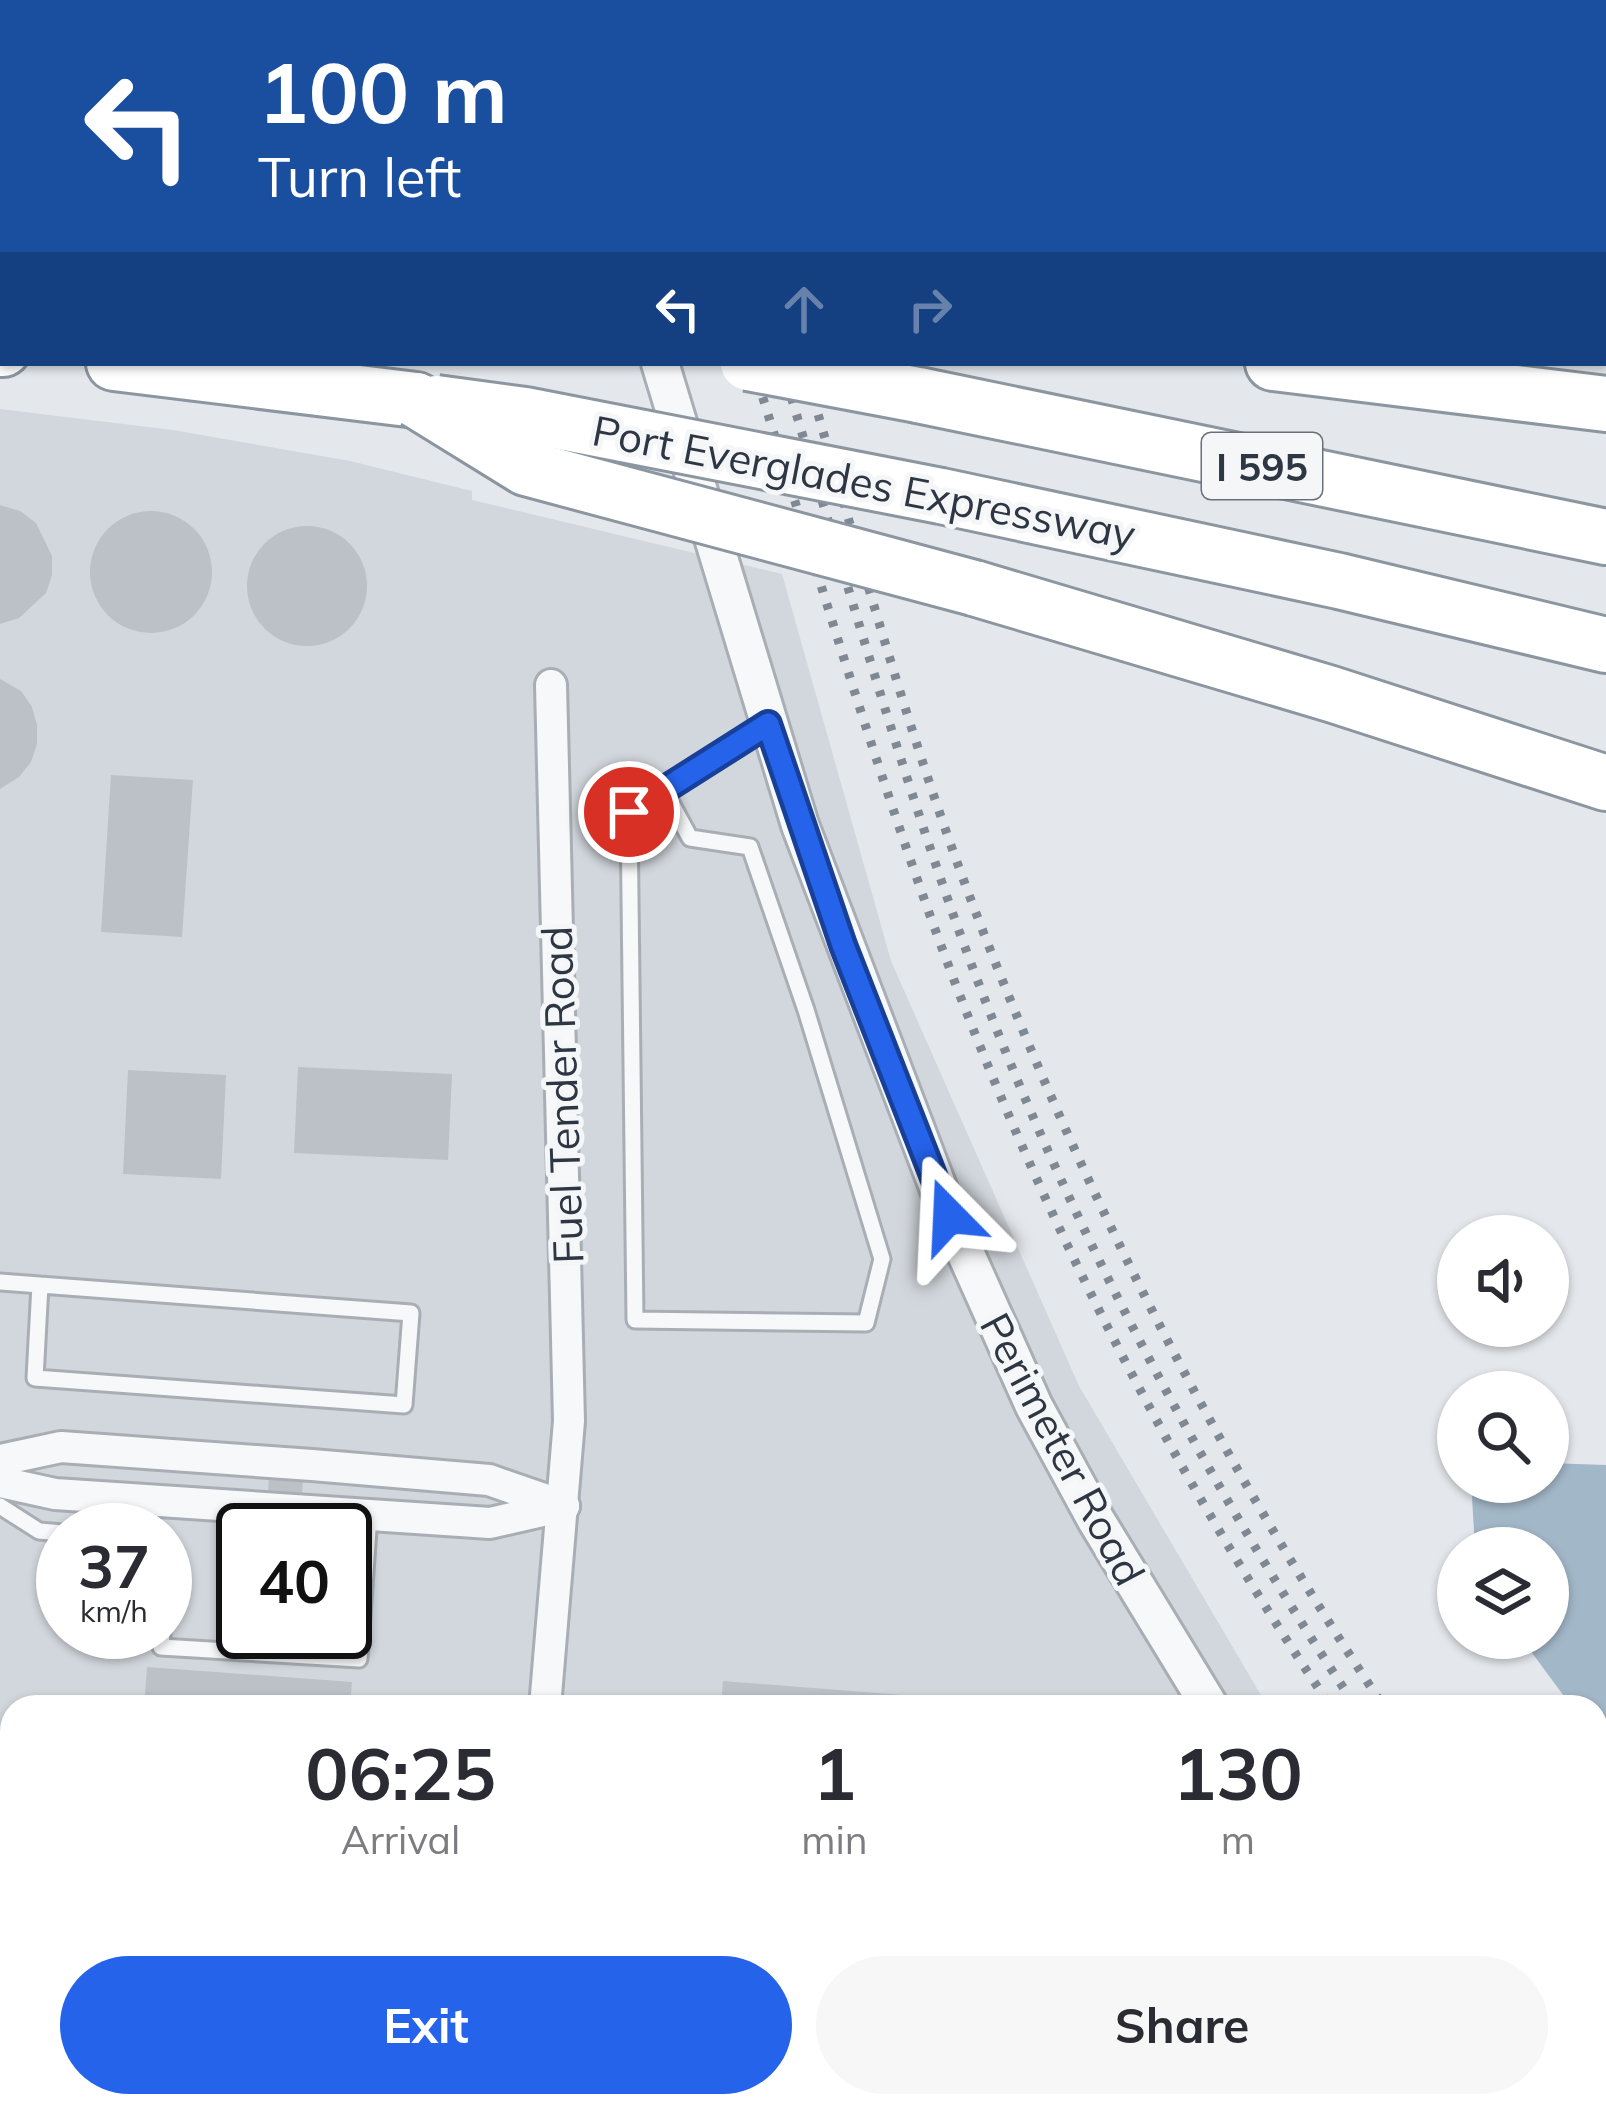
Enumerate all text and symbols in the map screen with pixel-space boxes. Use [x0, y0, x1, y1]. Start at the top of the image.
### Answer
text: 100 m [258, 39, 508, 144]
icon: left [60, 48, 216, 204]
text: Turn left [258, 143, 461, 211]
icon: left [645, 276, 711, 342]
icon: ahead [771, 276, 837, 342]
icon: right [897, 276, 963, 342]
street label: Port Everglades Expressway [588, 403, 1140, 561]
road number: I 595 [1202, 433, 1322, 499]
pin [578, 761, 680, 863]
icon: arrive [596, 779, 662, 845]
street label: Fuel Tender Road [530, 925, 594, 1265]
position arrow [886, 1153, 1012, 1279]
map controls [1437, 1215, 1569, 1659]
button: sound [1437, 1215, 1569, 1347]
street label: Perimeter Road [969, 1304, 1157, 1594]
button: search [1437, 1371, 1569, 1503]
speed limit sign: 40 [216, 1503, 372, 1659]
button: layers [1437, 1527, 1569, 1659]
text: 37 [78, 1528, 150, 1603]
text: km/h [80, 1592, 148, 1630]
text: 06:25 [305, 1728, 496, 1818]
text: 1 [813, 1728, 856, 1818]
text: 130 [1173, 1728, 1303, 1818]
text: Arrival [341, 1815, 460, 1864]
text: min [801, 1815, 868, 1864]
text: m [1221, 1815, 1255, 1864]
button: Exit [60, 1956, 792, 2094]
button: Share [816, 1956, 1548, 2094]

